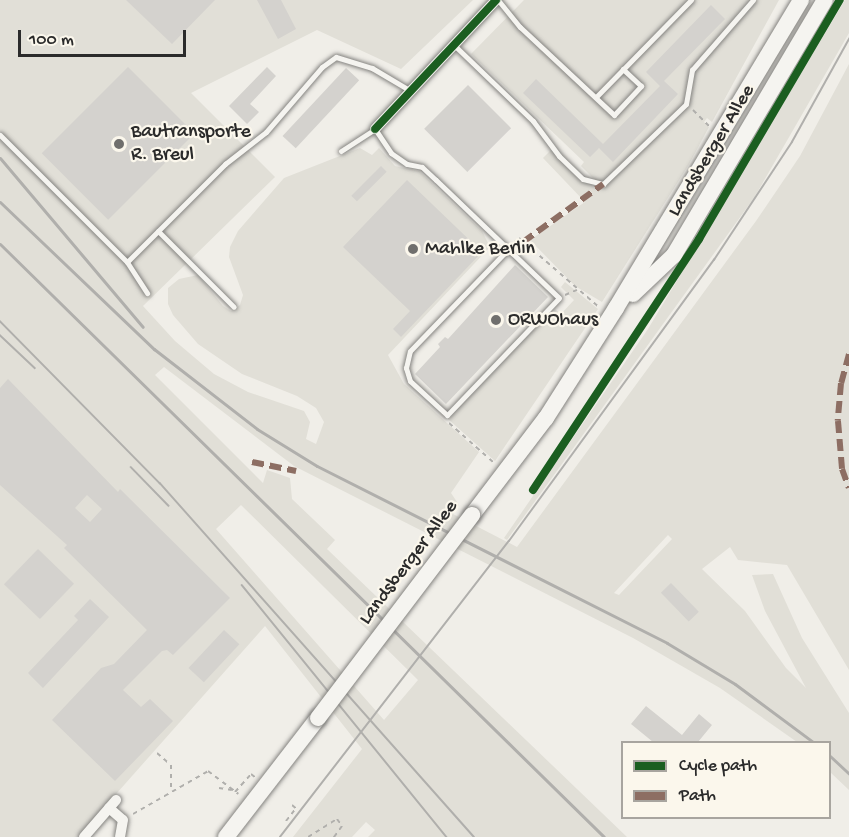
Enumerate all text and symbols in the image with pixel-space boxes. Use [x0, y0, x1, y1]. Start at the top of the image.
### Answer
scale bar [21, 18, 189, 56]
text: 100 m [29, 30, 74, 51]
street label: Landsberger Allee [663, 81, 761, 221]
place label: Bautransporte R. Breul [131, 120, 251, 167]
marker: Bautransporte R. Breul [112, 137, 126, 151]
place label: Mahlke Berlin [425, 237, 535, 261]
marker: Mahlke Berlin [406, 242, 420, 256]
place label: ORWOhaus [508, 308, 598, 332]
marker: ORWOhaus [489, 313, 503, 327]
street label: Landsberger Allee [354, 496, 464, 630]
legend [621, 741, 831, 819]
text: Cycle path [679, 756, 757, 777]
text: Path [679, 786, 716, 807]

